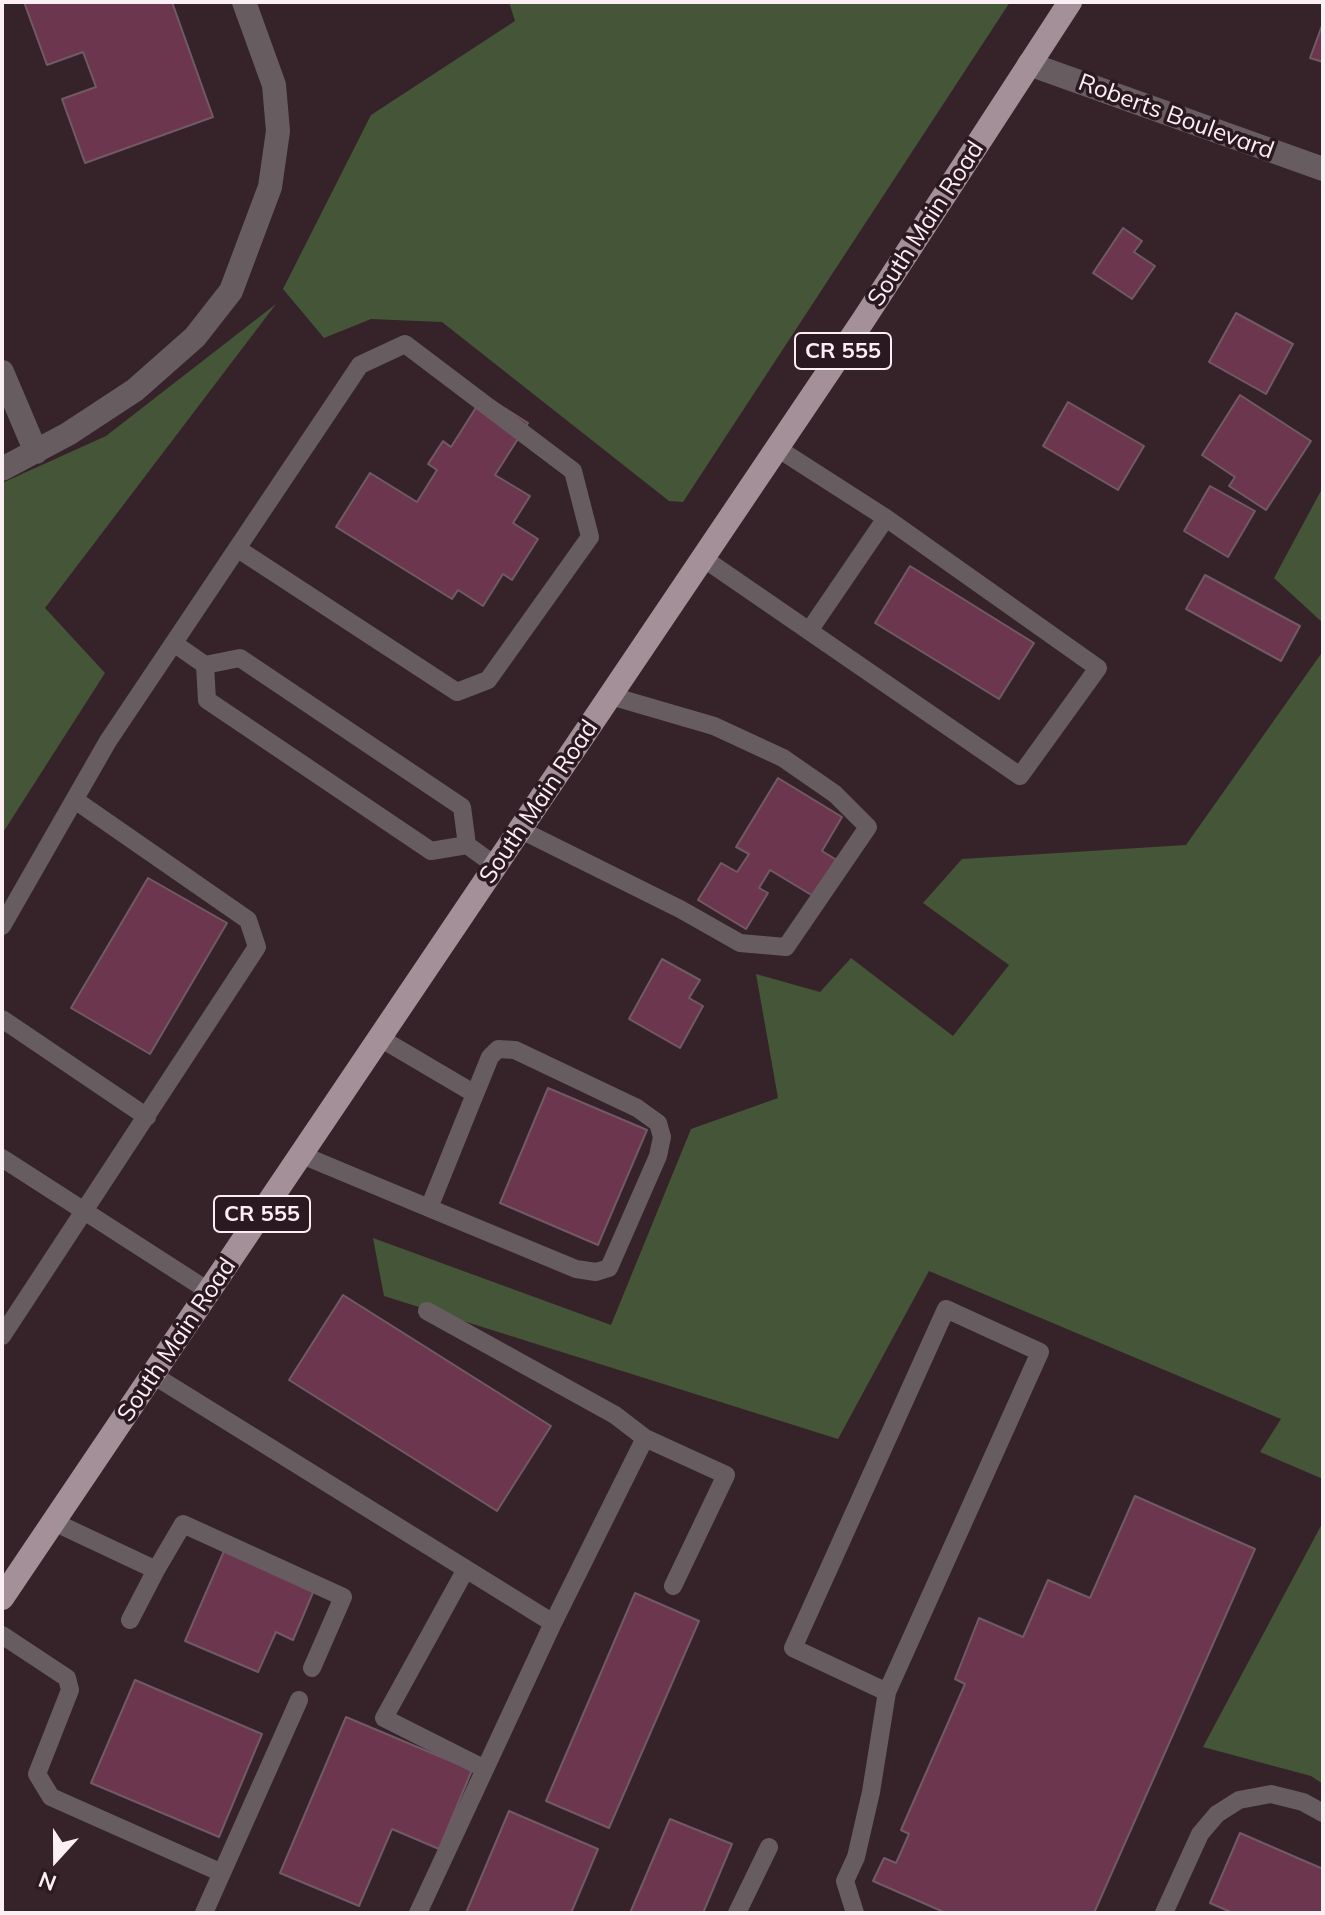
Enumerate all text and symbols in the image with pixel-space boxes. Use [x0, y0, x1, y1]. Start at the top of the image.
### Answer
street label: Roberts Boulevard [1074, 68, 1278, 166]
street label: South Main Road [862, 136, 990, 312]
road number: CR 555 [795, 333, 891, 369]
street label: South Main Road [474, 715, 604, 889]
road number: CR 555 [214, 1196, 310, 1232]
street label: South Main Road [112, 1253, 242, 1427]
north arrow [16, 1819, 96, 1899]
text: N [35, 1865, 60, 1897]

